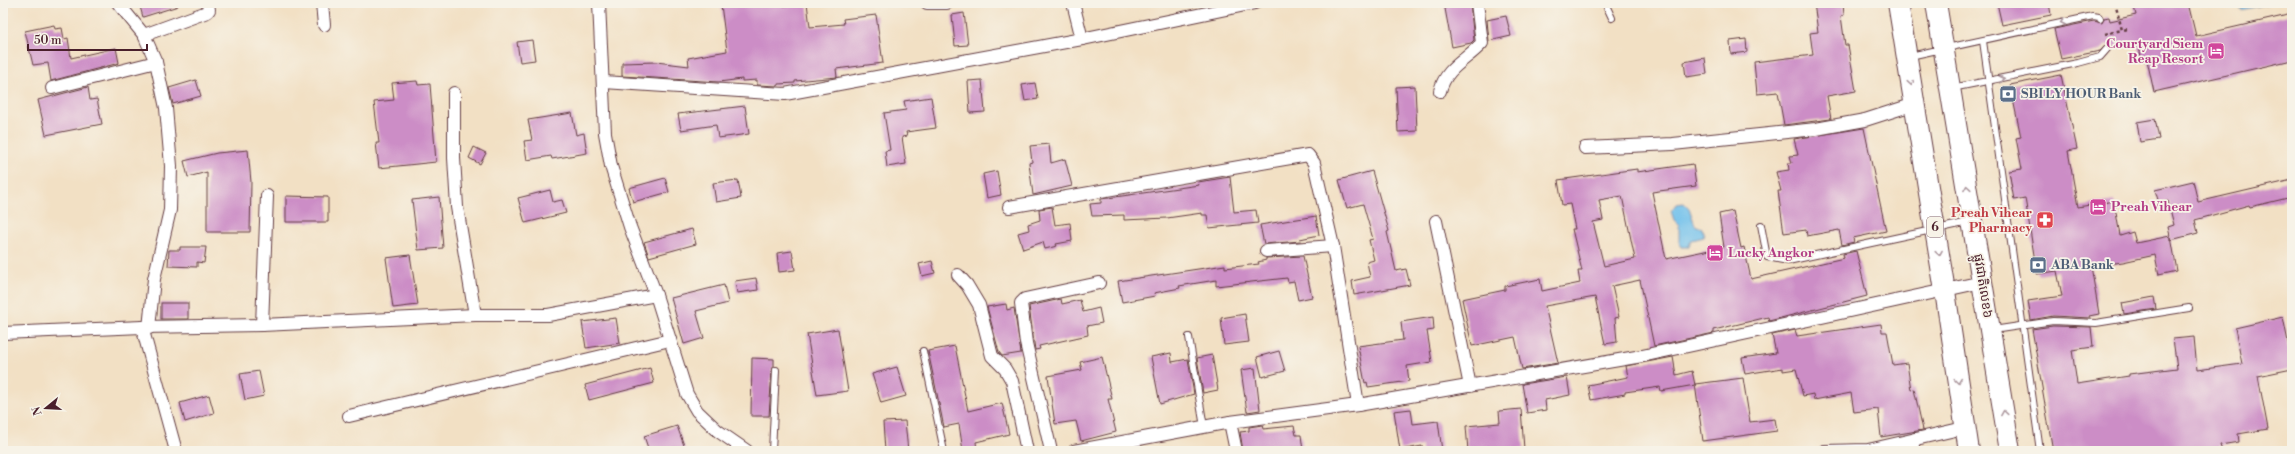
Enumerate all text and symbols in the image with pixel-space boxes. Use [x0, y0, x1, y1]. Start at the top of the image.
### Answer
one-way arrow [2060, 17, 2067, 25]
scale bar [28, 26, 147, 52]
text: 50 m [34, 33, 62, 48]
place label: Courtyard Siem Reap Resort [2106, 36, 2203, 67]
hotel icon: Courtyard Siem Reap Resort [2206, 41, 2226, 61]
one-way arrow [1999, 75, 2005, 83]
one-way arrow [1906, 80, 1915, 86]
bank icon: SBI LY HOUR Bank [1998, 84, 2018, 104]
place label: SBI LY HOUR Bank [2021, 86, 2142, 102]
one-way arrow [1963, 184, 1971, 191]
hotel icon: Preah Vihear [2088, 197, 2108, 217]
place label: Preah Vihear [2111, 199, 2192, 215]
place label: Preah Vihear Pharmacy [1951, 205, 2032, 236]
pharmacy icon: Preah Vihear Pharmacy [2035, 210, 2055, 230]
road number: 6 [1927, 217, 1943, 237]
hotel icon: Lucky Angkor [1705, 243, 1725, 263]
place label: Lucky Angkor [1728, 245, 1815, 261]
one-way arrow [1934, 250, 1943, 256]
street label: ផ្លូវជាតិលេខ៦ [1967, 253, 1996, 320]
bank icon: ABA Bank [2028, 255, 2048, 275]
place label: ABA Bank [2050, 257, 2115, 273]
one-way arrow [1953, 378, 1962, 384]
north arrow [26, 388, 66, 428]
text: N [29, 404, 45, 417]
one-way arrow [2000, 409, 2009, 416]

